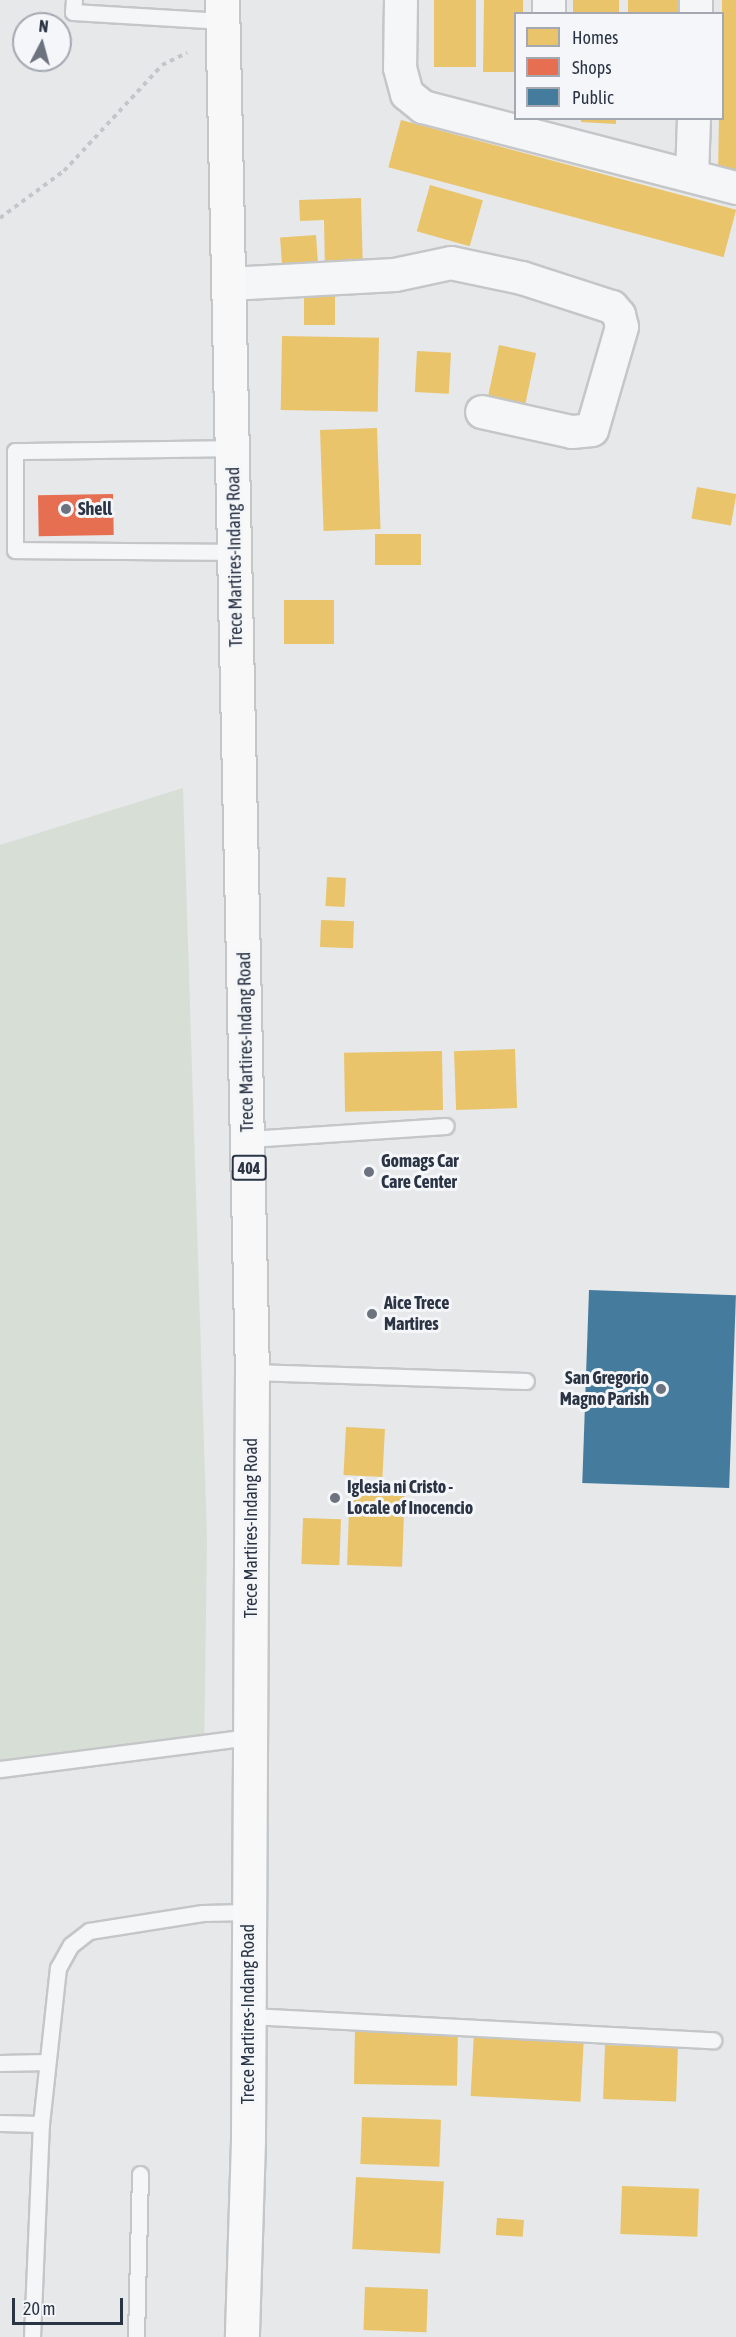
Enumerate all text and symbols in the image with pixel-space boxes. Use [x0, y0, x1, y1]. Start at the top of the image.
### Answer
north arrow [12, 12, 72, 72]
legend [514, 12, 724, 120]
text: N [38, 17, 49, 36]
text: Homes [572, 27, 618, 48]
text: Shops [572, 57, 612, 78]
text: Public [572, 87, 614, 108]
street label: Trece Martires-Indang Road [223, 467, 247, 647]
place label: Shell [78, 498, 112, 520]
marker: Shell [59, 502, 73, 516]
street label: Trece Martires-Indang Road [234, 952, 258, 1132]
place label: Gomags Car Care Center [381, 1151, 459, 1194]
road number: 404 [231, 1155, 267, 1181]
marker: Gomags Car Care Center [362, 1165, 376, 1179]
place label: Aice Trece Martires [384, 1293, 449, 1336]
marker: Aice Trece Martires [365, 1307, 379, 1321]
place label: San Gregorio Magno Parish [560, 1368, 649, 1410]
marker: San Gregorio Magno Parish [654, 1382, 668, 1396]
street label: Trece Martires-Indang Road [240, 1438, 262, 1618]
place label: Iglesia ni Cristo - Locale of Inocencio [347, 1477, 473, 1520]
marker: Iglesia ni Cristo - Locale of Inocencio [328, 1491, 342, 1505]
street label: Trece Martires-Indang Road [237, 1924, 259, 2104]
scale bar [15, 2286, 126, 2324]
text: 20 m [23, 2298, 55, 2319]

